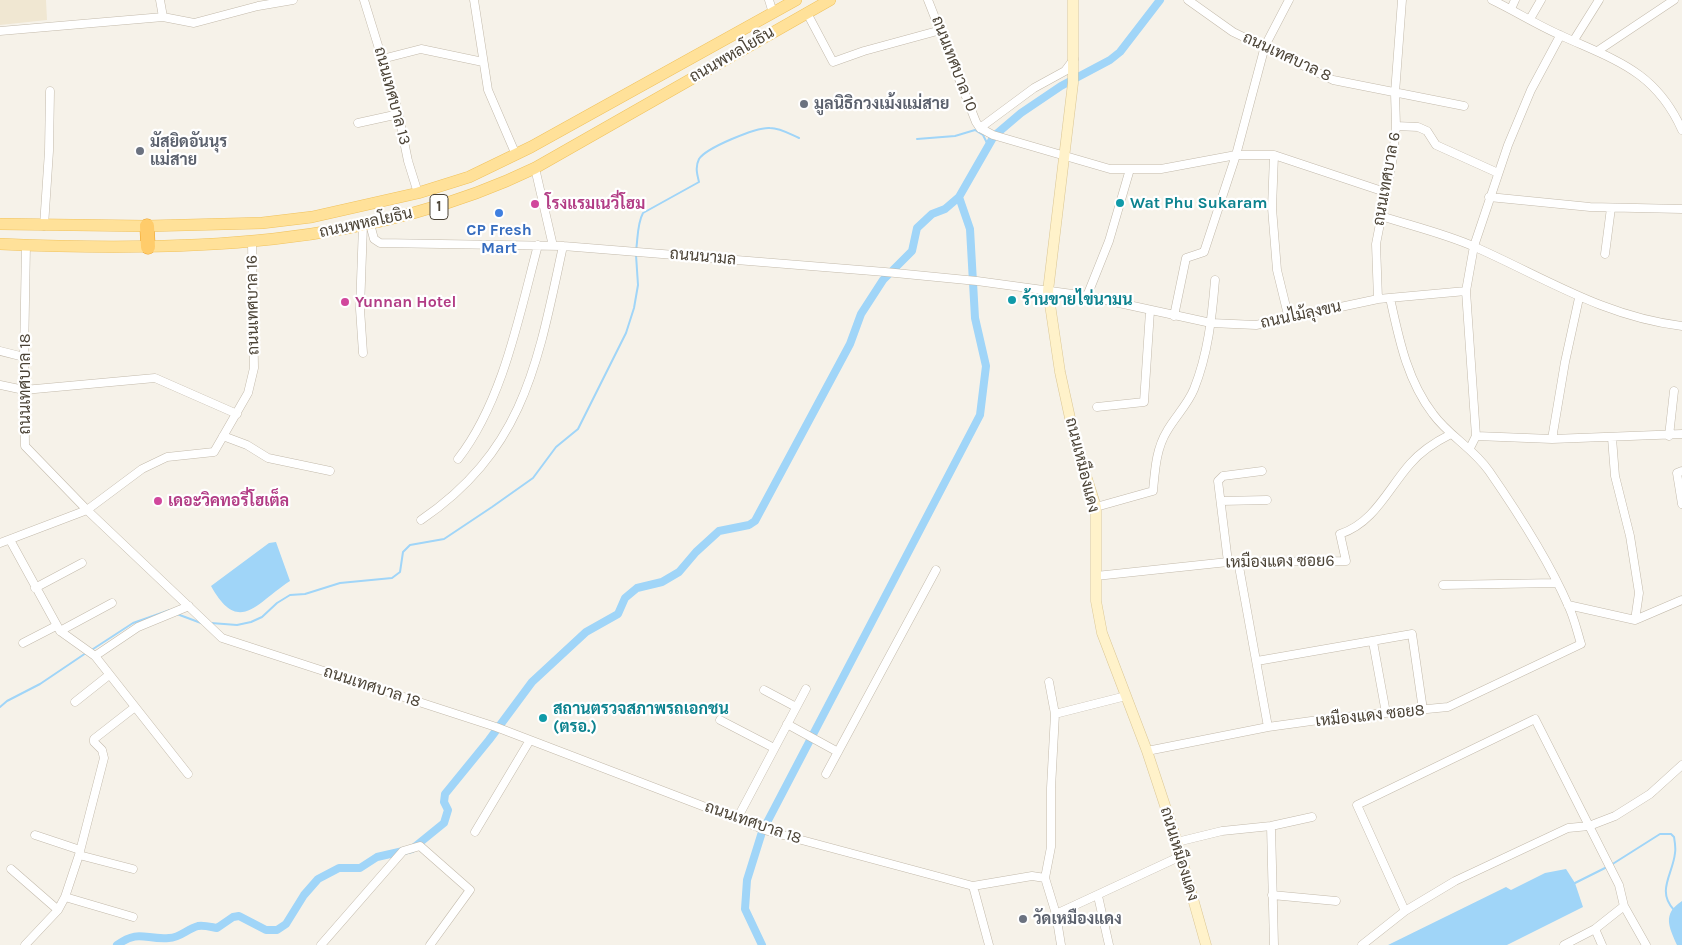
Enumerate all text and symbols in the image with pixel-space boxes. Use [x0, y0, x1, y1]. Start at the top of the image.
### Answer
street label: ถนนเทศบาล 10 [927, 14, 981, 114]
street label: ถนนพหลโยธิน [686, 23, 778, 87]
street label: ถนนเทศบาล 8 [1240, 28, 1334, 86]
street label: ถนนเทศบาล 13 [370, 45, 414, 147]
place label: มูลนิธิกวงเม้งแม่สาย [814, 94, 949, 114]
marker: มูลนิธิกวงเม้งแม่สาย [798, 98, 810, 110]
street label: ถนนเทศบาล 6 [1369, 131, 1405, 227]
place label: มัสยิดอันนุร แม่สาย [150, 132, 227, 170]
marker: มัสยิดอันนุร แม่สาย [134, 145, 146, 157]
place label: Wat Phu Sukaram [1130, 193, 1267, 213]
road number: 1 [430, 194, 448, 220]
place label: โรงแรมเนวี่โฮม [545, 194, 645, 214]
marker: Wat Phu Sukaram [1114, 197, 1126, 209]
marker: โรงแรมเนวี่โฮม [529, 198, 541, 210]
street label: ถนนพหลโยธิน [318, 204, 414, 242]
marker: CP Fresh Mart [493, 207, 505, 219]
place label: CP Fresh Mart [466, 220, 532, 258]
street label: ถนนนามล [669, 245, 737, 269]
street label: ถนนเทศบาล 16 [243, 255, 263, 355]
place label: ร้านขายไข่นามน [1022, 290, 1133, 310]
place label: Yunnan Hotel [355, 292, 456, 312]
marker: ร้านขายไข่นามน [1006, 294, 1018, 306]
marker: Yunnan Hotel [339, 296, 351, 308]
street label: ถนนไม้ลุงขน [1259, 297, 1343, 333]
street label: ถนนเทศบาล 18 [15, 333, 35, 435]
street label: ถนนเหมืองแดง [1061, 415, 1103, 515]
place label: เดอะวิคทอรี่โฮเต็ล [168, 491, 289, 511]
marker: เดอะวิคทอรี่โฮเต็ล [152, 495, 164, 507]
street label: เหมืองแดง ซอย6 [1225, 551, 1335, 573]
street label: ถนนเทศบาล 18 [321, 662, 423, 712]
place label: สถานตรวจสภาพรถเอกชน (ตรอ.) [553, 699, 729, 737]
street label: เหมืองแดง ซอย8 [1314, 701, 1426, 731]
marker: สถานตรวจสภาพรถเอกชน (ตรอ.) [537, 712, 549, 724]
street label: ถนนเทศบาล 18 [702, 797, 804, 849]
street label: ถนนเหมืองแดง [1156, 805, 1202, 903]
place label: วัดเหมืองแดง [1033, 909, 1122, 929]
marker: วัดเหมืองแดง [1017, 913, 1029, 925]

